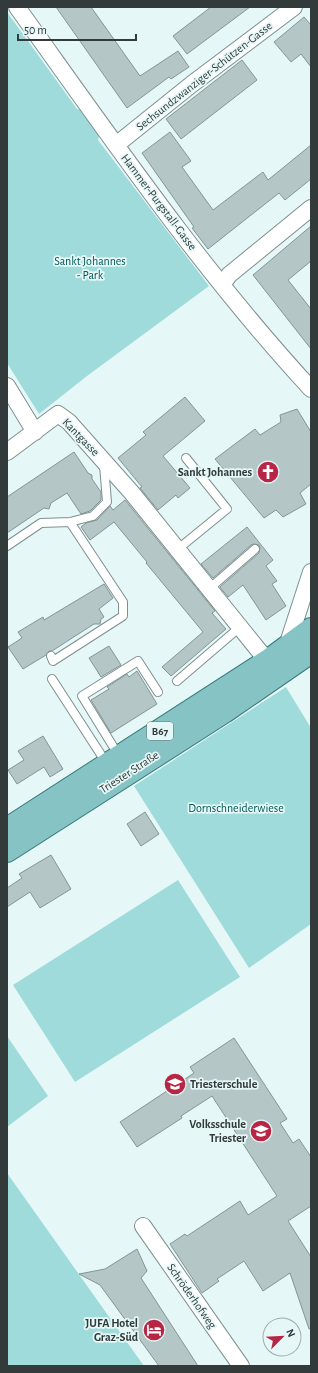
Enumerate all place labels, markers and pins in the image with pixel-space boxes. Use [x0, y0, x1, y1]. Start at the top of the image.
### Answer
church icon: Sankt Johannes [255, 459, 281, 485]
place label: Sankt Johannes [178, 466, 252, 478]
school or university icon: Triesterschule [162, 1071, 188, 1097]
place label: Triesterschule [190, 1078, 258, 1090]
place label: Volksschule Triester [189, 1118, 247, 1144]
school or university icon: Volksschule Triester [248, 1118, 274, 1144]
place label: JUFA Hotel Graz-Süd [85, 1317, 139, 1343]
hotel icon: JUFA Hotel Graz-Süd [141, 1317, 167, 1343]

